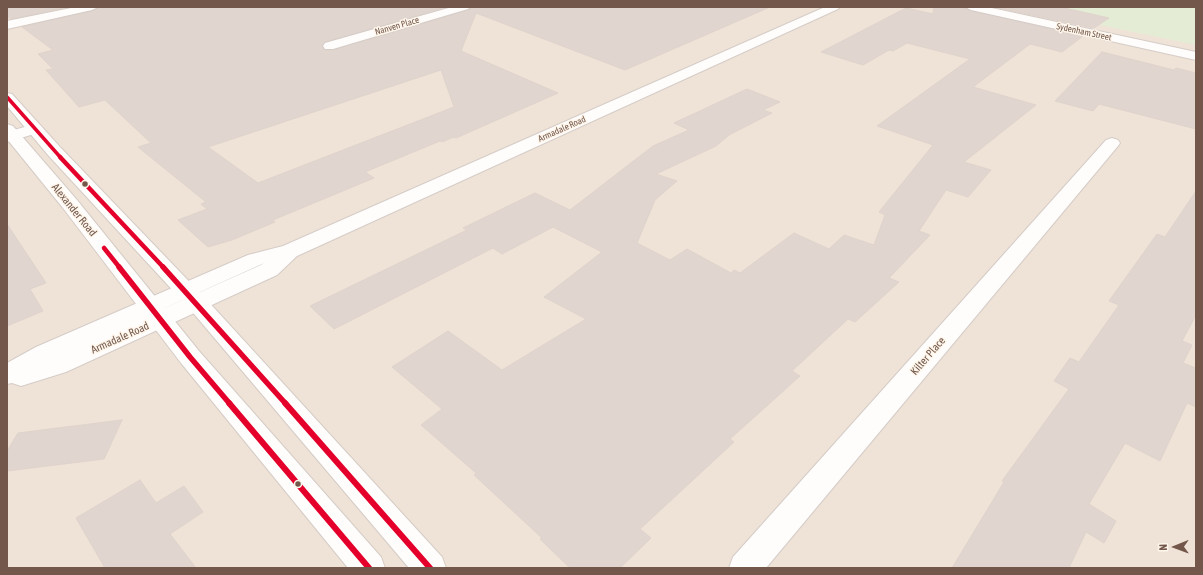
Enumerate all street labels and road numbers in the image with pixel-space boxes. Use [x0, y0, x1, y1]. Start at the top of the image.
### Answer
street label: Nanven Place [374, 15, 420, 37]
street label: Sydenham Street [1055, 21, 1113, 43]
street label: Armadale Road [537, 114, 587, 144]
street label: Alexander Road [49, 181, 99, 239]
street label: Armadale Road [89, 319, 151, 357]
street label: Kilter Place [908, 334, 948, 378]

